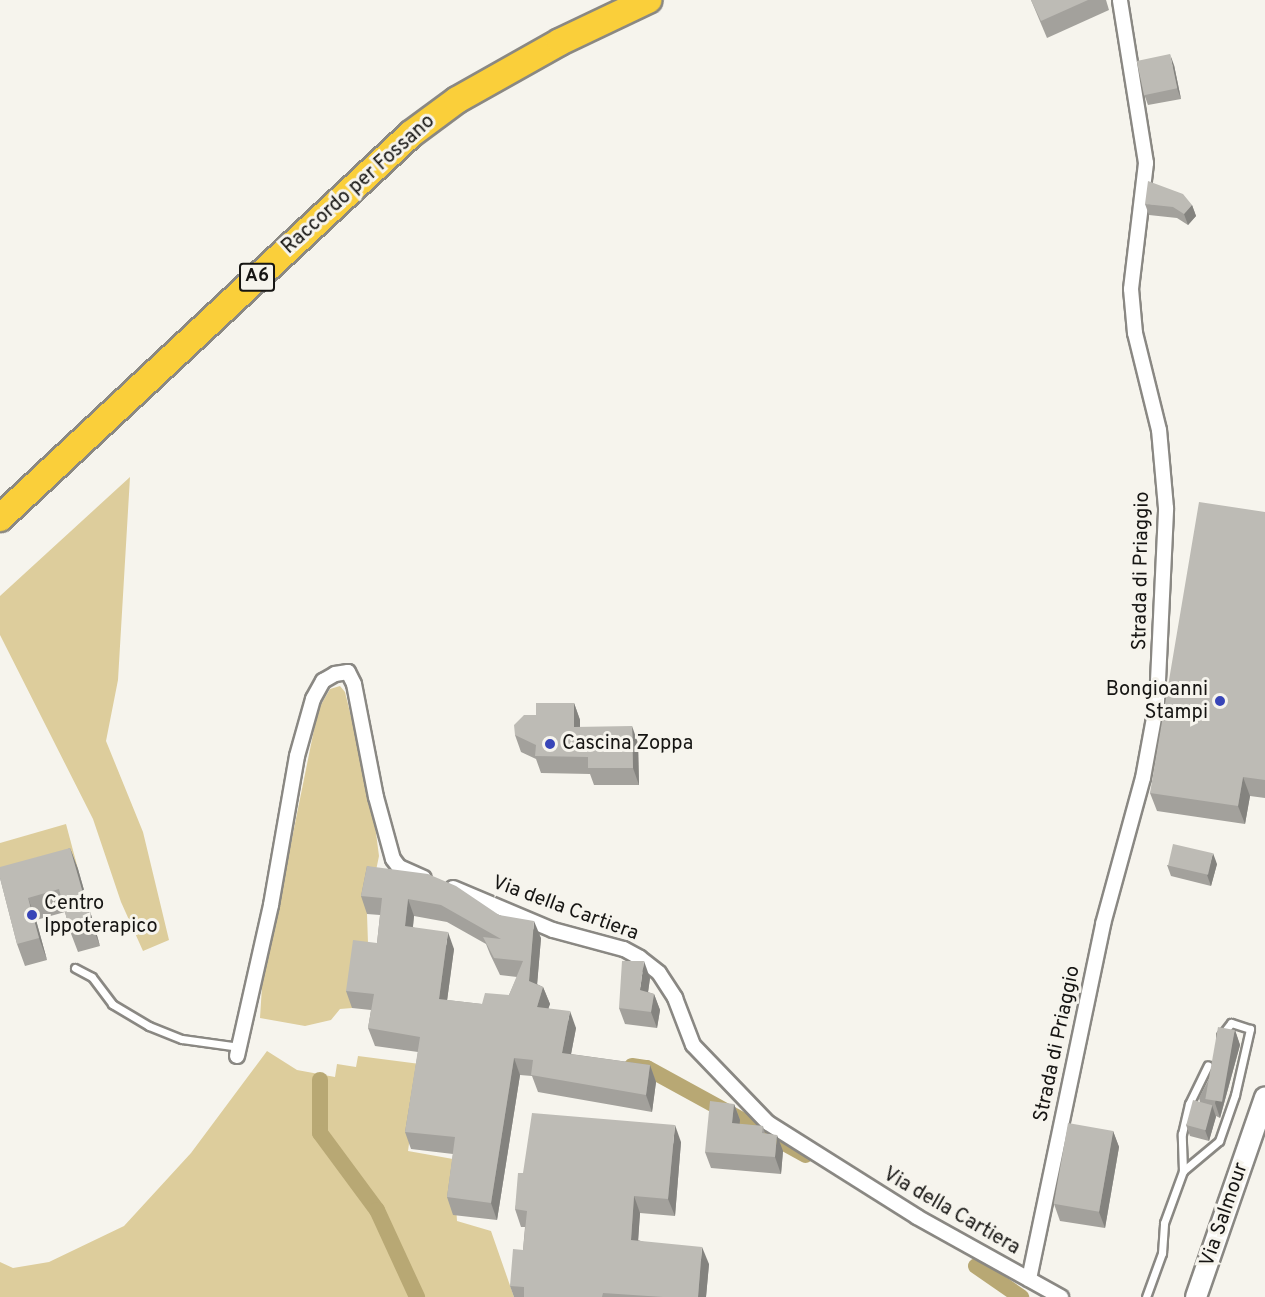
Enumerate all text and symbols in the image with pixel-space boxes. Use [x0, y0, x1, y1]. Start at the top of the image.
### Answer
street label: Raccordo per Fossano [278, 110, 440, 260]
road number: A6 [239, 262, 275, 292]
street label: Strada di Priaggio [1129, 491, 1155, 651]
place label: Bongioanni Stampi [1106, 678, 1208, 725]
marker: Bongioanni Stampi [1213, 694, 1227, 708]
place label: Cascina Zoppa [562, 732, 693, 756]
marker: Cascina Zoppa [543, 737, 557, 751]
street label: Via della Cartiera [489, 871, 641, 947]
place label: Centro Ippoterapico [44, 892, 158, 939]
marker: Centro Ippoterapico [25, 908, 39, 922]
street label: Strada di Priaggio [1030, 964, 1086, 1124]
street label: Via Salmour [1196, 1160, 1254, 1270]
street label: Via della Cartiera [878, 1163, 1024, 1261]

